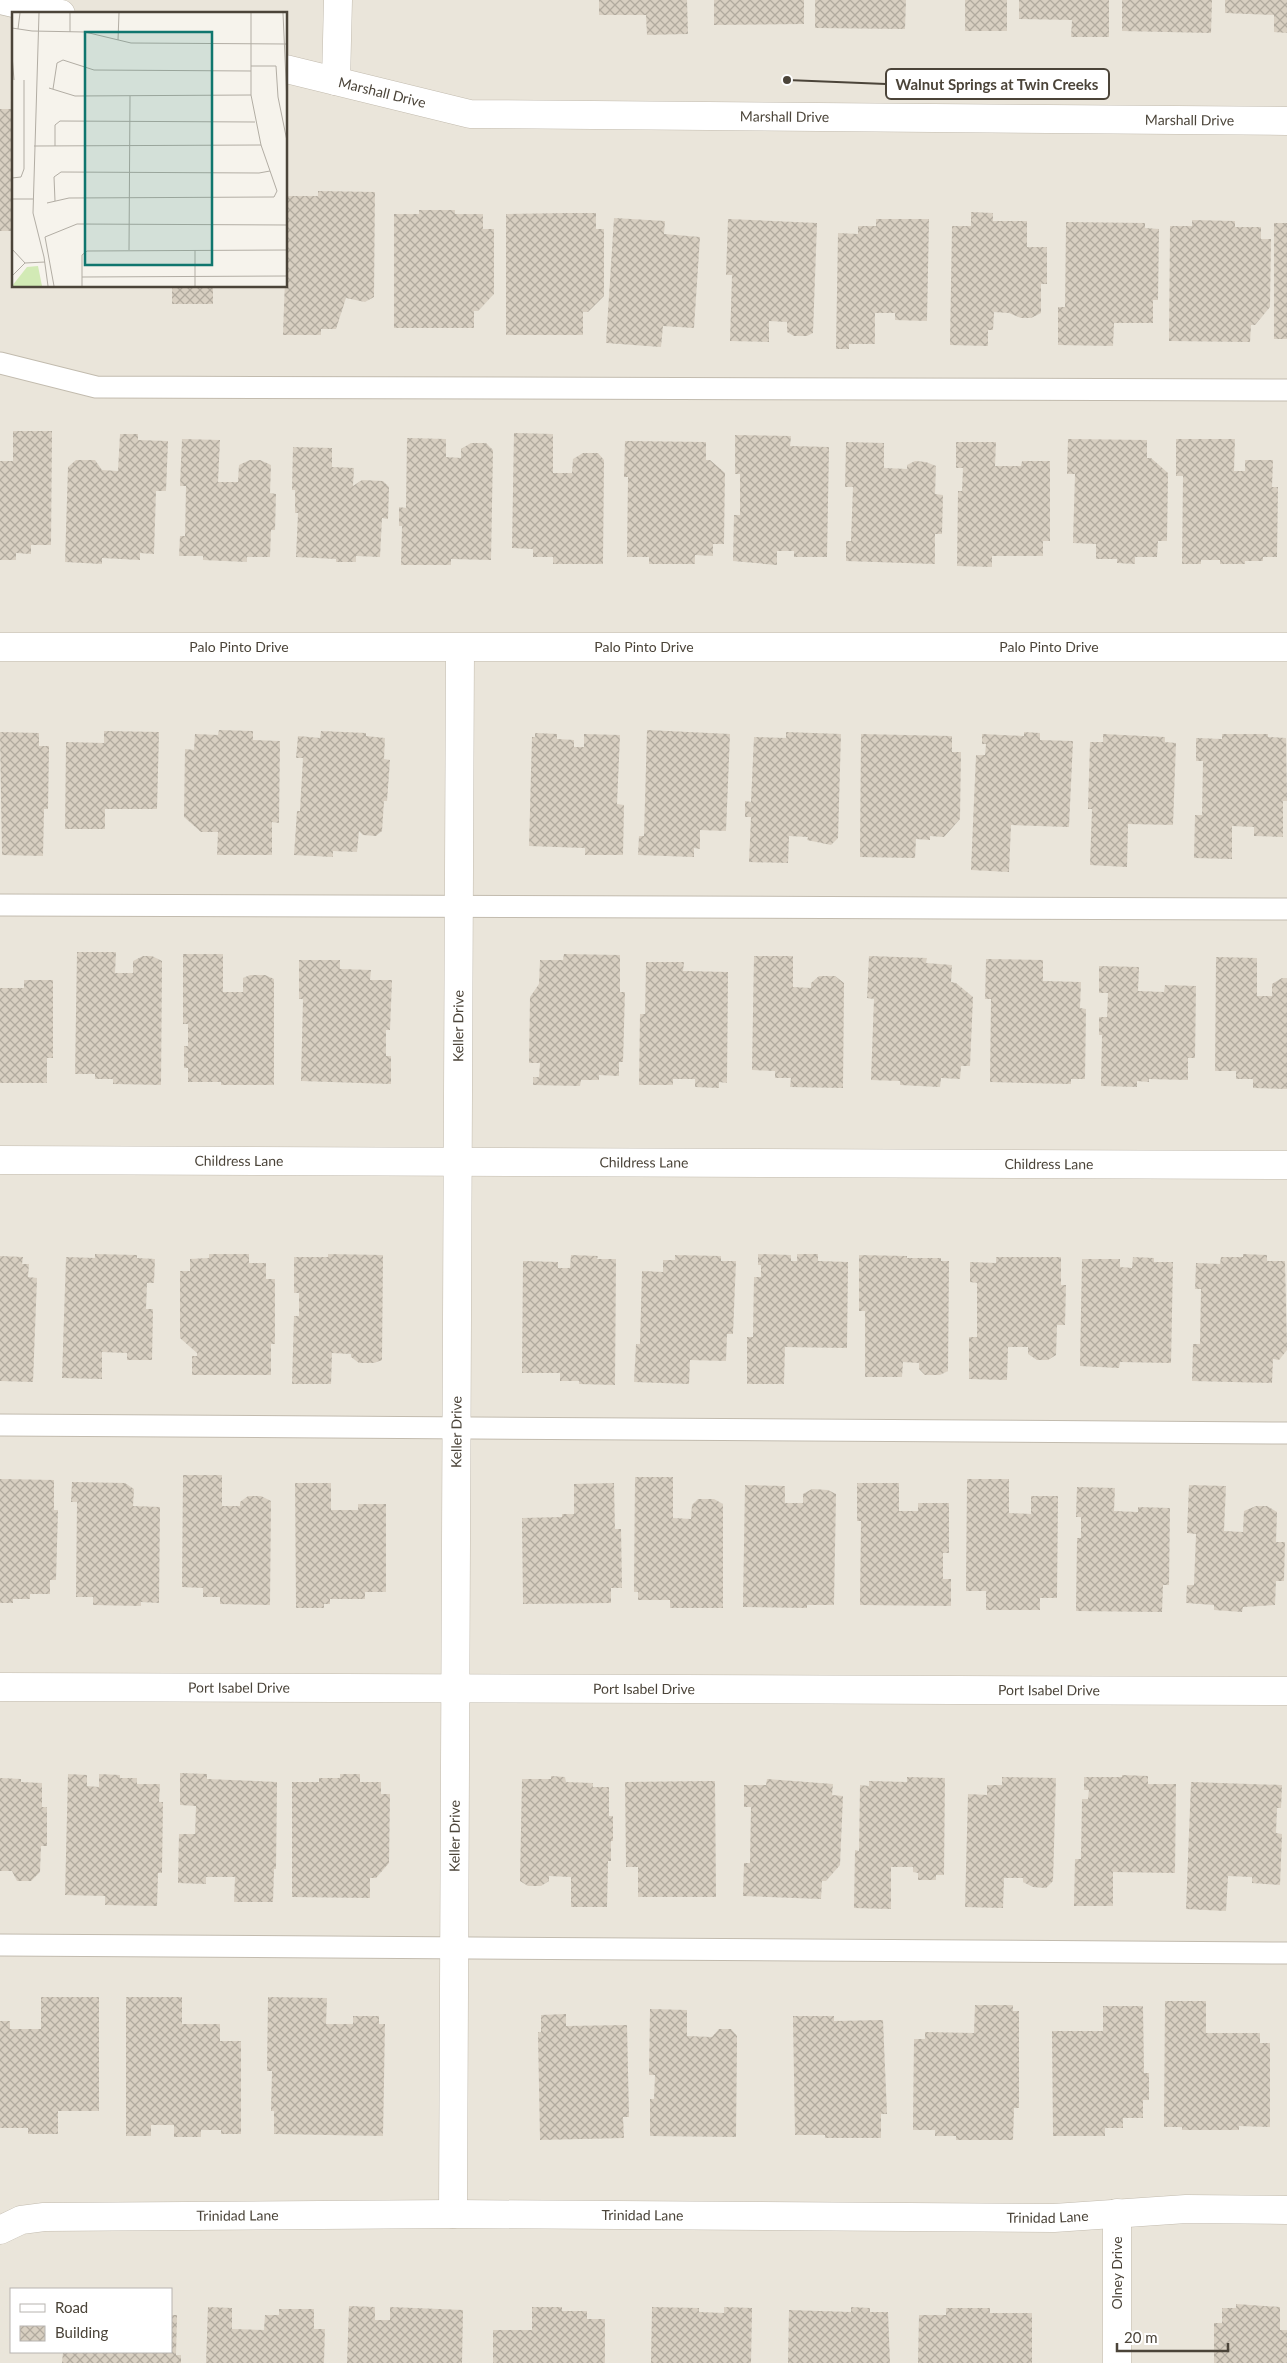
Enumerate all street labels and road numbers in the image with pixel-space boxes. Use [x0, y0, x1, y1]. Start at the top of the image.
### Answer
street label: Marshall Drive [337, 73, 428, 111]
street label: Marshall Drive [740, 107, 829, 125]
street label: Marshall Drive [1145, 111, 1234, 129]
street label: Palo Pinto Drive [189, 638, 289, 655]
street label: Palo Pinto Drive [594, 638, 694, 655]
street label: Palo Pinto Drive [999, 638, 1099, 655]
street label: Keller Drive [449, 990, 466, 1062]
street label: Childress Lane [194, 1152, 284, 1169]
street label: Childress Lane [599, 1153, 689, 1171]
street label: Childress Lane [1004, 1155, 1094, 1172]
street label: Keller Drive [447, 1396, 465, 1468]
street label: Port Isabel Drive [188, 1679, 290, 1696]
street label: Port Isabel Drive [593, 1680, 695, 1697]
street label: Port Isabel Drive [998, 1681, 1100, 1698]
street label: Keller Drive [446, 1800, 463, 1872]
street label: Trinidad Lane [196, 2206, 279, 2224]
street label: Trinidad Lane [601, 2206, 684, 2224]
street label: Trinidad Lane [1006, 2207, 1089, 2226]
street label: Olney Drive [1108, 2236, 1125, 2310]

